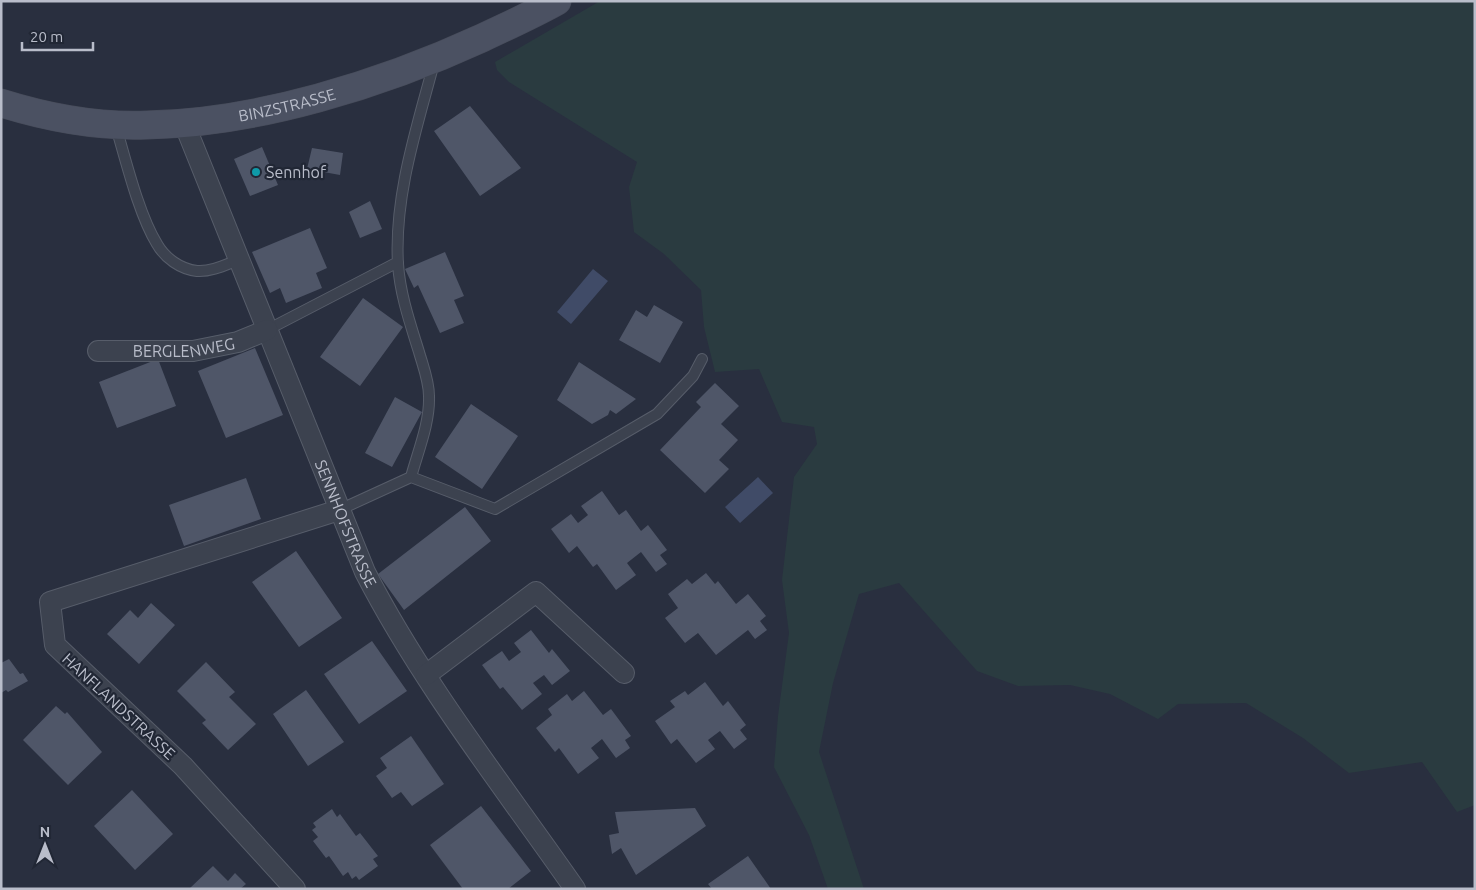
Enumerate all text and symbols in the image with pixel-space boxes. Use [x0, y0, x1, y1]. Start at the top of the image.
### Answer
scale bar [22, 20, 94, 52]
text: 20 m [30, 28, 63, 45]
street label: BINZSTRASSE [237, 85, 337, 125]
place label: Sennhof [266, 163, 327, 181]
marker: Sennhof [250, 166, 262, 178]
street label: BERGLENWEG [133, 334, 236, 360]
street label: SENNHOFSTRASSE [312, 457, 380, 590]
street label: HANFLANDSTRASSE [59, 649, 179, 763]
north arrow [20, 820, 70, 870]
text: N [40, 824, 50, 840]

